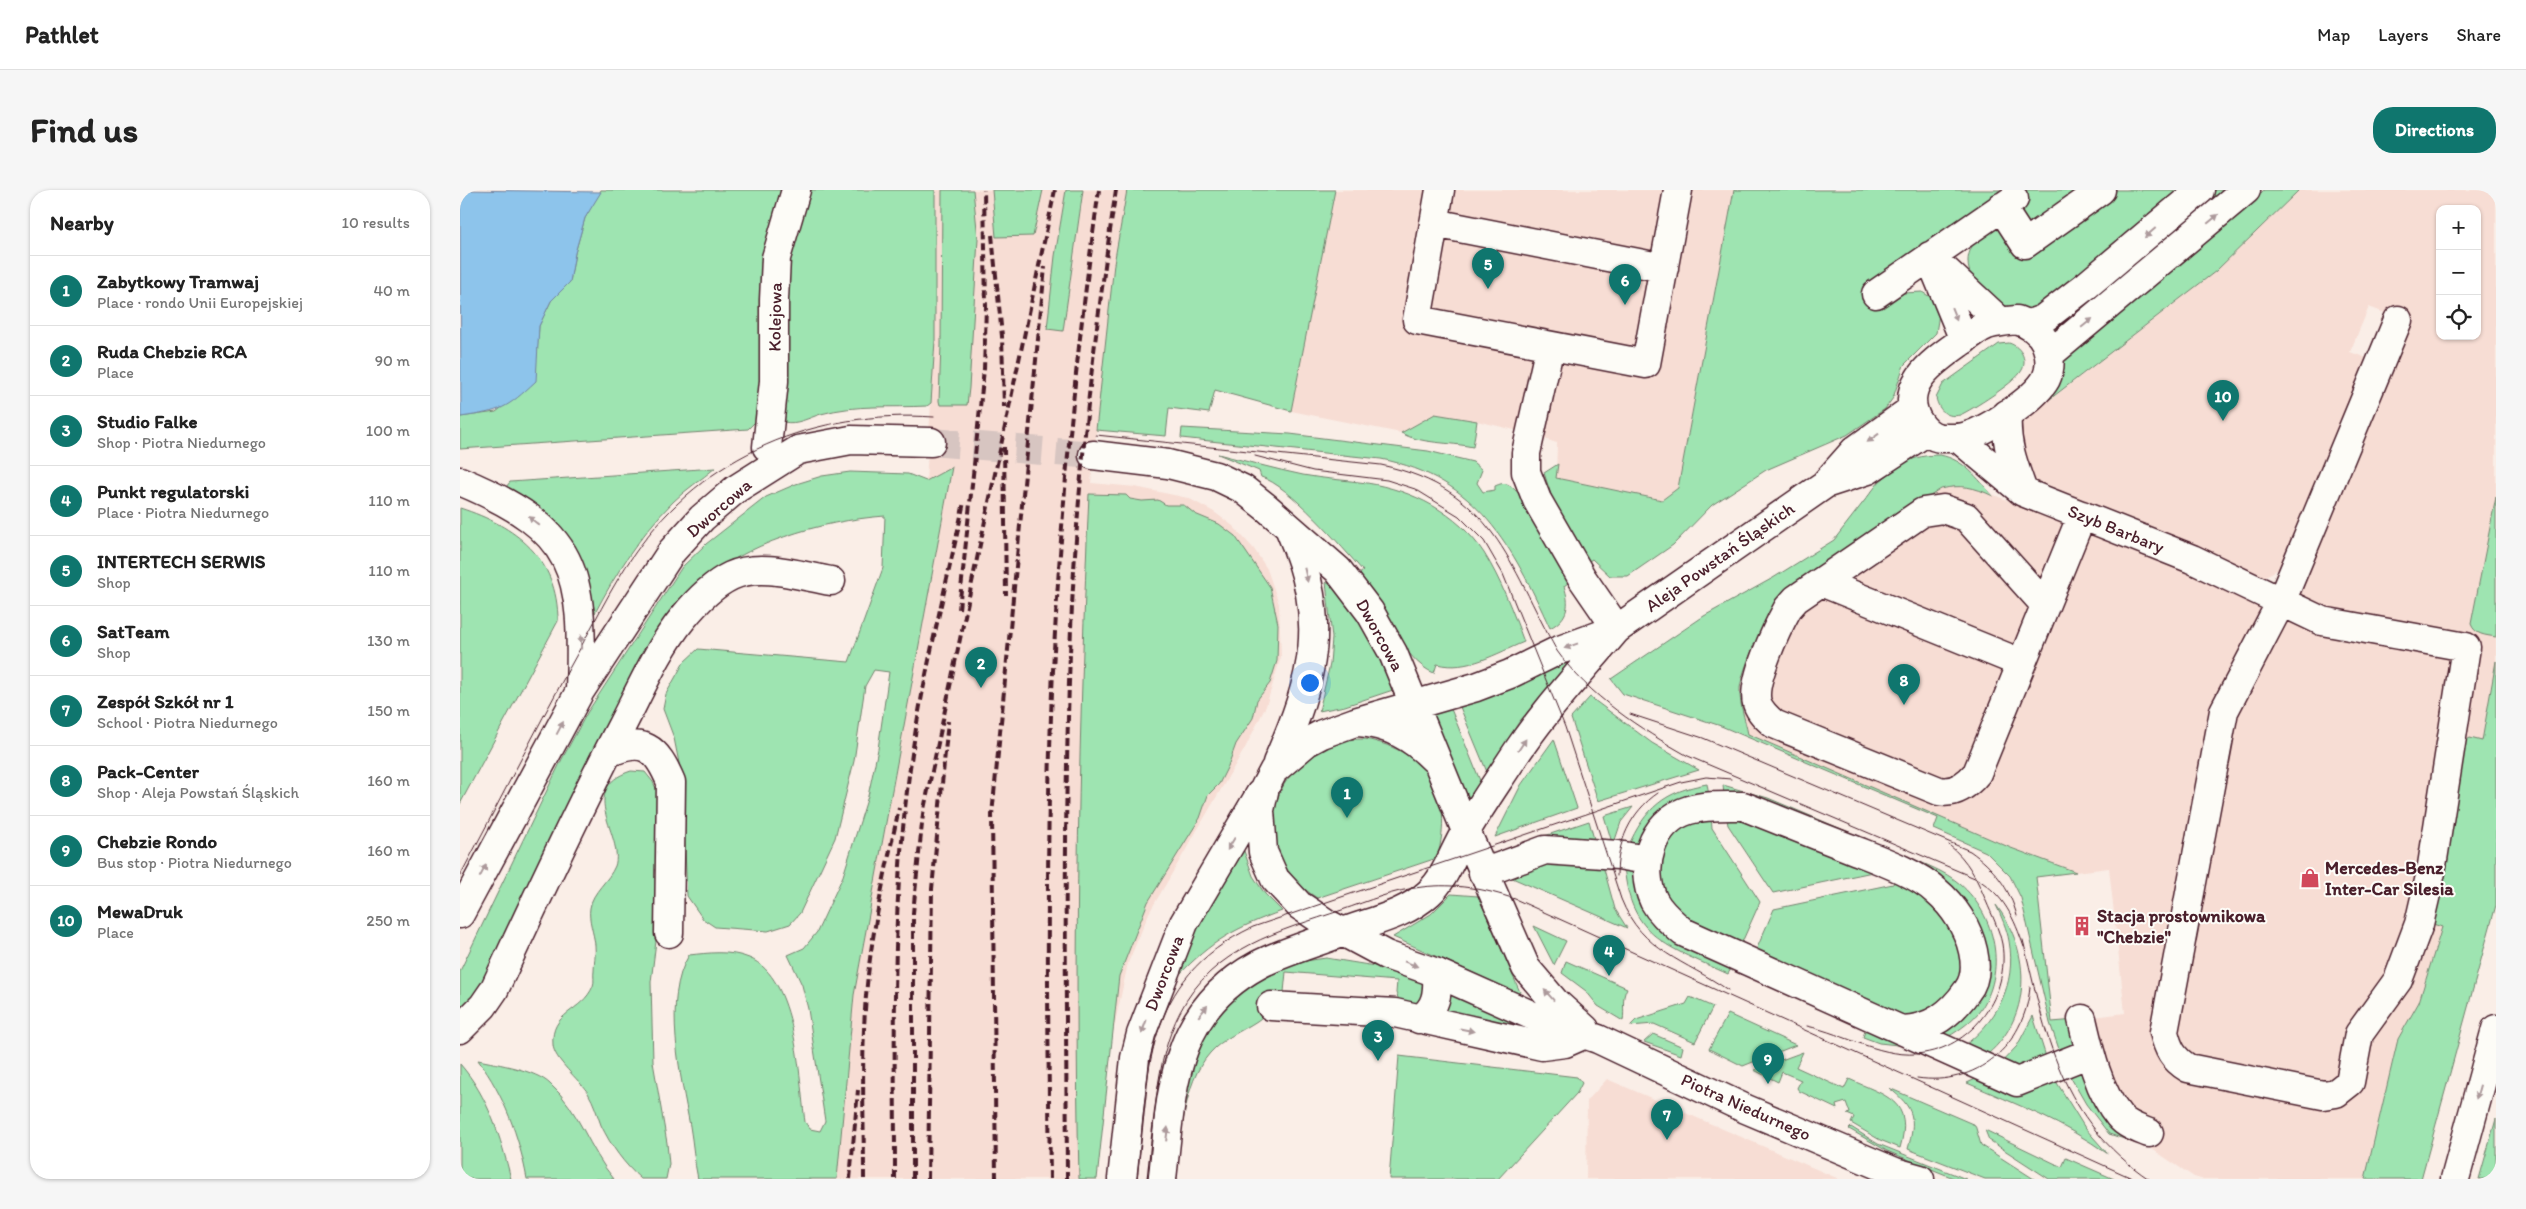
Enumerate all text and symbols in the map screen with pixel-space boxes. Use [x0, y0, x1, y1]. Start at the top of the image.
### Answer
text: Pathlet [25, 20, 99, 49]
text: Map [2317, 24, 2350, 46]
text: Layers [2378, 24, 2428, 46]
text: Share [2456, 24, 2501, 46]
button: Directions [2373, 107, 2496, 153]
text: Find us [30, 109, 138, 151]
map controls [2436, 205, 2481, 340]
button: + [2436, 205, 2481, 250]
text: Nearby [50, 210, 114, 235]
text: 10 results [342, 213, 410, 232]
one-way arrow [2206, 214, 2219, 225]
one-way arrow [2144, 228, 2157, 239]
pin: 5 [1472, 248, 1504, 289]
button: − [2436, 250, 2481, 295]
pin: 6 [1609, 264, 1641, 305]
text: Zabytkowy Tramwaj [97, 270, 259, 293]
text: 1 [62, 281, 70, 300]
text: 40 m [373, 281, 410, 300]
street label: Kolejowa [763, 281, 787, 352]
text: Place · rondo Unii Europejskiej [97, 293, 303, 312]
button: locate [2436, 295, 2481, 340]
one-way arrow [1950, 307, 1958, 321]
one-way arrow [2081, 317, 2094, 328]
text: Ruda Chebzie RCA [97, 340, 247, 363]
text: 2 [62, 351, 70, 370]
text: 90 m [375, 351, 410, 370]
text: Place [97, 363, 134, 382]
pin: 10 [2207, 380, 2239, 421]
text: Studio Falke [97, 410, 198, 433]
text: 3 [62, 421, 70, 440]
text: 100 m [366, 421, 410, 440]
one-way arrow [1867, 432, 1880, 443]
text: Shop · Piotra Niedurnego [97, 433, 266, 452]
street label: Dworcowa [682, 473, 757, 542]
text: Punkt regulatorski [97, 480, 249, 503]
text: 4 [61, 491, 71, 510]
text: 110 m [368, 491, 410, 510]
street label: Aleja Powstań Śląskich [1641, 497, 1799, 617]
street label: Szyb Barbary [2065, 500, 2168, 559]
text: Place · Piotra Niedurnego [97, 503, 269, 522]
one-way arrow [528, 515, 541, 526]
text: INTERTECH SERWIS [97, 550, 266, 573]
text: 5 [62, 561, 70, 580]
text: 110 m [368, 561, 410, 580]
one-way arrow [1302, 568, 1310, 583]
text: Shop [97, 573, 131, 592]
street label: Dworcowa [1351, 595, 1409, 676]
text: SatTeam [97, 620, 169, 643]
text: 6 [62, 631, 70, 650]
text: 130 m [367, 631, 410, 650]
one-way arrow [577, 634, 585, 650]
one-way arrow [1563, 642, 1578, 650]
text: Shop [97, 643, 131, 662]
pin: 2 [965, 647, 997, 688]
pin: 8 [1888, 664, 1920, 705]
your location [1297, 670, 1323, 696]
text: Zespół Szkół nr 1 [97, 690, 234, 713]
text: 7 [62, 701, 70, 720]
text: 150 m [367, 701, 410, 720]
text: School · Piotra Niedurnego [97, 713, 278, 732]
one-way arrow [556, 721, 564, 735]
one-way arrow [1517, 738, 1527, 751]
text: Pack-Center [97, 760, 199, 783]
text: 8 [62, 771, 70, 790]
text: 160 m [367, 771, 410, 790]
pin: 1 [1331, 777, 1363, 818]
text: Shop · Aleja Powstań Śląskich [97, 783, 299, 802]
text: Chebzie Rondo [97, 830, 217, 853]
one-way arrow [1227, 836, 1235, 851]
text: 9 [62, 841, 70, 860]
text: 160 m [367, 841, 410, 860]
text: Bus stop · Piotra Niedurnego [97, 853, 292, 872]
place label: Mercedes-Benz Inter-Car Silesia [2325, 857, 2454, 900]
one-way arrow [479, 864, 487, 878]
shop icon: Mercedes-Benz Inter-Car Silesia [2299, 867, 2321, 889]
text: MewaDruk [97, 900, 183, 923]
place label: Stacja prostownikowa "Chebzie" [2097, 905, 2266, 948]
text: 10 [57, 911, 75, 930]
text: 250 m [366, 911, 410, 930]
building icon: Stacja prostownikowa "Chebzie" [2071, 915, 2093, 937]
text: Place [97, 923, 134, 942]
street label: Dworcowa [1140, 931, 1189, 1014]
pin: 4 [1593, 935, 1625, 976]
one-way arrow [1404, 961, 1419, 968]
one-way arrow [1543, 988, 1554, 1001]
one-way arrow [1197, 1005, 1208, 1018]
one-way arrow [1140, 1019, 1147, 1034]
pin: 3 [1362, 1020, 1394, 1061]
one-way arrow [1459, 1027, 1475, 1035]
pin: 9 [1752, 1043, 1784, 1084]
street label: Piotra Niedurnego [1678, 1069, 1814, 1145]
one-way arrow [2473, 1085, 2481, 1100]
pin: 7 [1651, 1099, 1683, 1140]
one-way arrow [1163, 1126, 1171, 1142]

